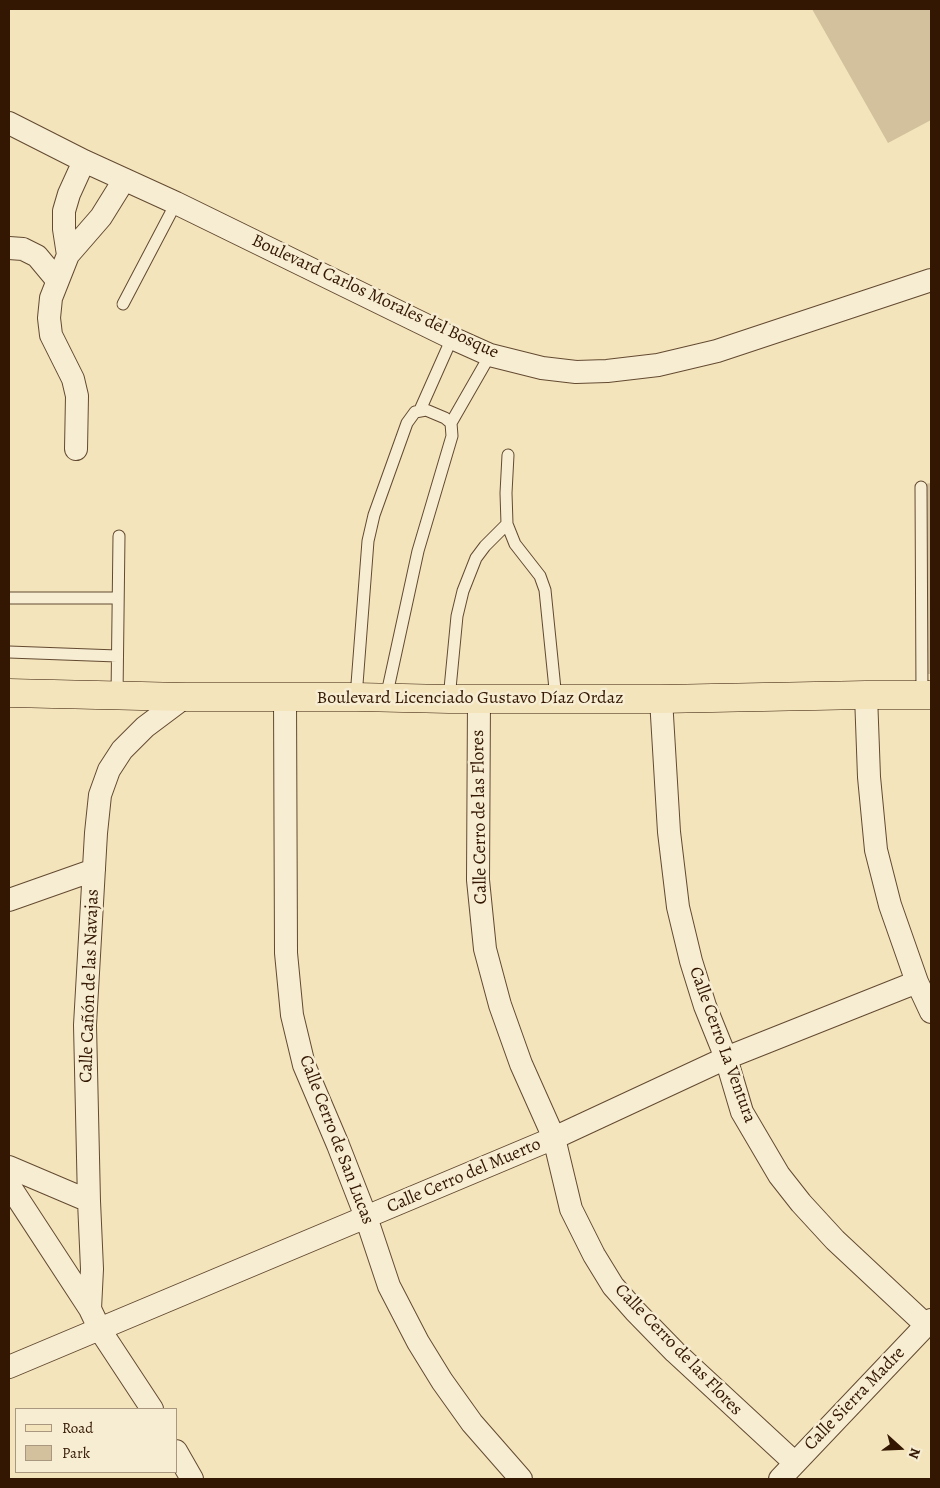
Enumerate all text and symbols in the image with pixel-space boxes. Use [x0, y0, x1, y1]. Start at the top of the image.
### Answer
street label: Boulevard Carlos Morales del Bosque [248, 230, 502, 364]
street label: Boulevard Licenciado Gustavo Díaz Ordaz [317, 688, 623, 710]
street label: Calle Cerro de las Flores [468, 730, 492, 904]
street label: Calle Cañón de las Navajas [76, 889, 104, 1083]
street label: Calle Cerro La Ventura [684, 964, 760, 1126]
street label: Calle Cerro de San Lucas [294, 1052, 378, 1228]
street label: Calle Cerro del Muerto [384, 1134, 544, 1218]
street label: Calle Cerro de las Flores [610, 1280, 746, 1420]
street label: Calle Sierra Madre [800, 1343, 910, 1455]
legend [15, 1408, 178, 1473]
text: Road [62, 1418, 93, 1438]
north arrow [875, 1423, 925, 1473]
text: Park [62, 1443, 90, 1463]
text: N [904, 1445, 925, 1461]

